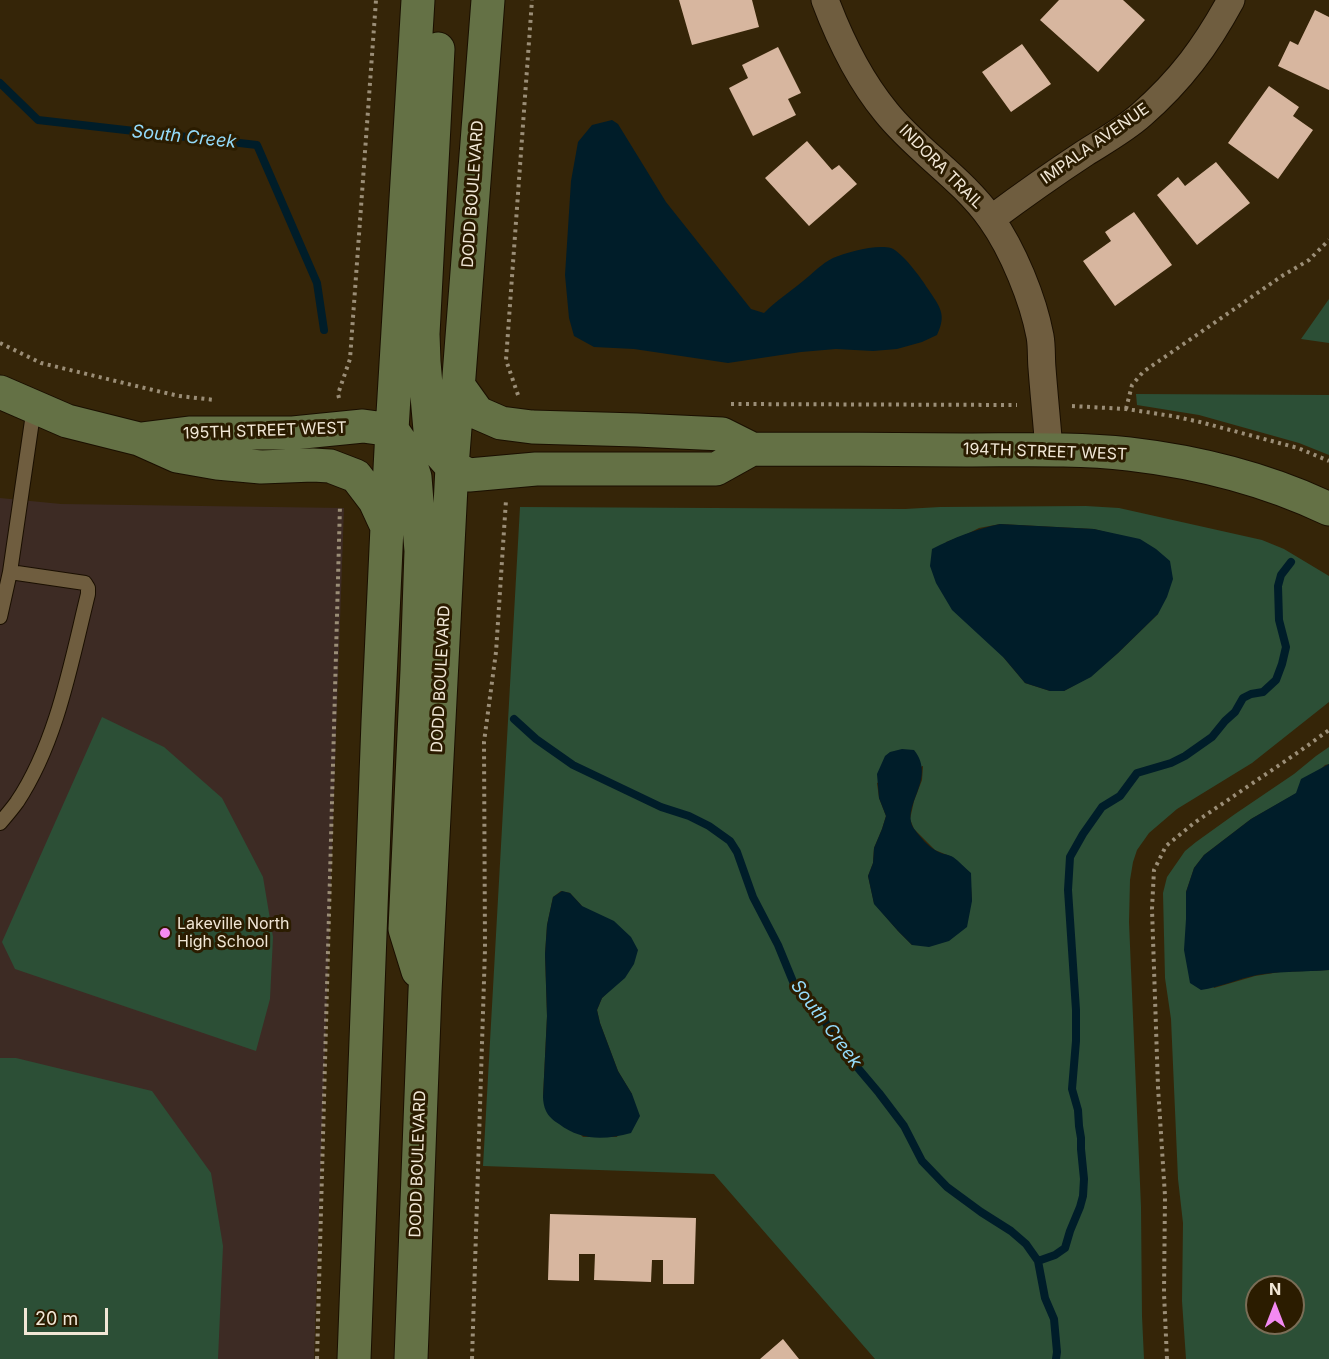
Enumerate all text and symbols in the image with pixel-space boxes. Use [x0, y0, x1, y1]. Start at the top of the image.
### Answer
street label: IMPALA AVENUE [1037, 100, 1153, 188]
street label: DODD BOULEVARD [458, 120, 488, 268]
water label: South Creek [131, 121, 237, 153]
street label: INDORA TRAIL [895, 121, 987, 213]
street label: 195TH STREET WEST [183, 419, 347, 443]
street label: 194TH STREET WEST [963, 440, 1127, 464]
street label: DODD BOULEVARD [428, 605, 454, 753]
place label: Lakeville North High School [177, 914, 290, 952]
marker: Lakeville North High School [158, 926, 172, 940]
water label: South Creek [786, 976, 866, 1072]
street label: DODD BOULEVARD [406, 1090, 430, 1238]
north arrow [1245, 1275, 1305, 1335]
text: N [1269, 1279, 1281, 1299]
scale bar [27, 1296, 111, 1334]
text: 20 m [35, 1308, 78, 1329]

